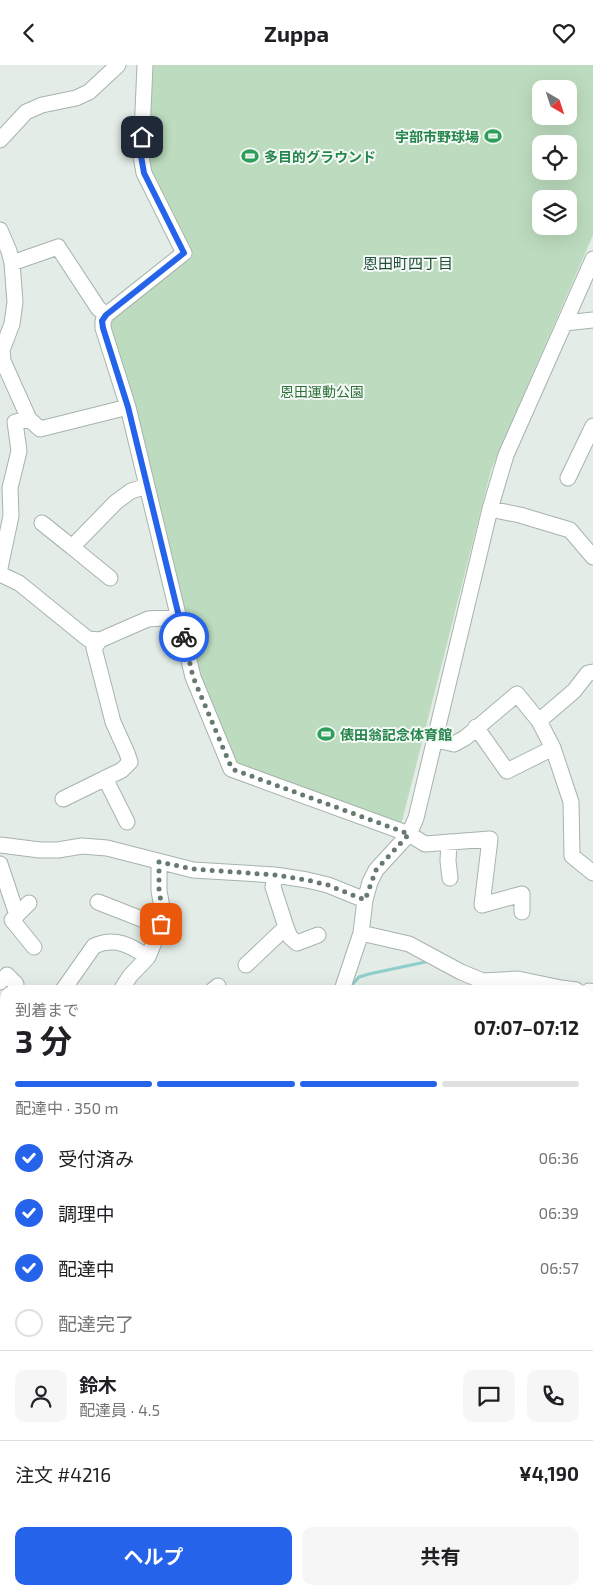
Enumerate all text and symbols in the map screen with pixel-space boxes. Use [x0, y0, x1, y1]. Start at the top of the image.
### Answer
icon: back [15, 19, 43, 47]
icon: heart [550, 19, 578, 47]
text: Zuppa [264, 20, 329, 46]
north arrow [532, 80, 578, 125]
map controls [532, 80, 577, 235]
pin [121, 116, 163, 158]
icon: home [128, 123, 156, 151]
sports icon: 宇部市野球場 [483, 126, 503, 146]
place label: 宇部市野球場 [395, 128, 479, 145]
button: locate [532, 135, 577, 180]
sports icon: 多目的グラウンド [240, 146, 260, 166]
place label: 多目的グラウンド [264, 148, 376, 165]
button: layers [532, 190, 577, 235]
district label: 恩田町四丁目 [363, 254, 453, 272]
park label: 恩田運動公園 [280, 383, 364, 400]
courier [159, 612, 209, 662]
icon: bike [170, 623, 198, 651]
sports icon: 俵田翁記念体育館 [316, 724, 336, 744]
place label: 俵田翁記念体育館 [340, 726, 452, 743]
pin [140, 903, 182, 945]
icon: bag [147, 910, 175, 938]
text: 到着まで [15, 1000, 79, 1019]
text: 07:07–07:12 [474, 1016, 579, 1039]
text: 3 分 [15, 1021, 72, 1059]
text: 配達中 · 350 m [15, 1098, 119, 1117]
icon: check [15, 1144, 43, 1172]
text: 受付済み [58, 1147, 134, 1170]
text: 06:36 [538, 1148, 579, 1167]
icon: check [15, 1199, 43, 1227]
text: 調理中 [58, 1202, 115, 1225]
text: 06:39 [538, 1203, 579, 1222]
icon: check [15, 1254, 43, 1282]
text: 配達中 [58, 1257, 115, 1280]
text: 06:57 [540, 1258, 579, 1277]
text: 配達完了 [58, 1312, 134, 1335]
button: person [15, 1370, 67, 1422]
button: chat [463, 1370, 515, 1422]
button: phone [527, 1370, 579, 1422]
text: 鈴木 [79, 1373, 117, 1396]
text: 配達員 · 4.5 [79, 1400, 160, 1419]
text: ¥4,190 [519, 1462, 579, 1485]
text: 注文 #4216 [15, 1463, 111, 1486]
button: ヘルプ [15, 1527, 292, 1585]
button: 共有 [302, 1527, 579, 1585]

